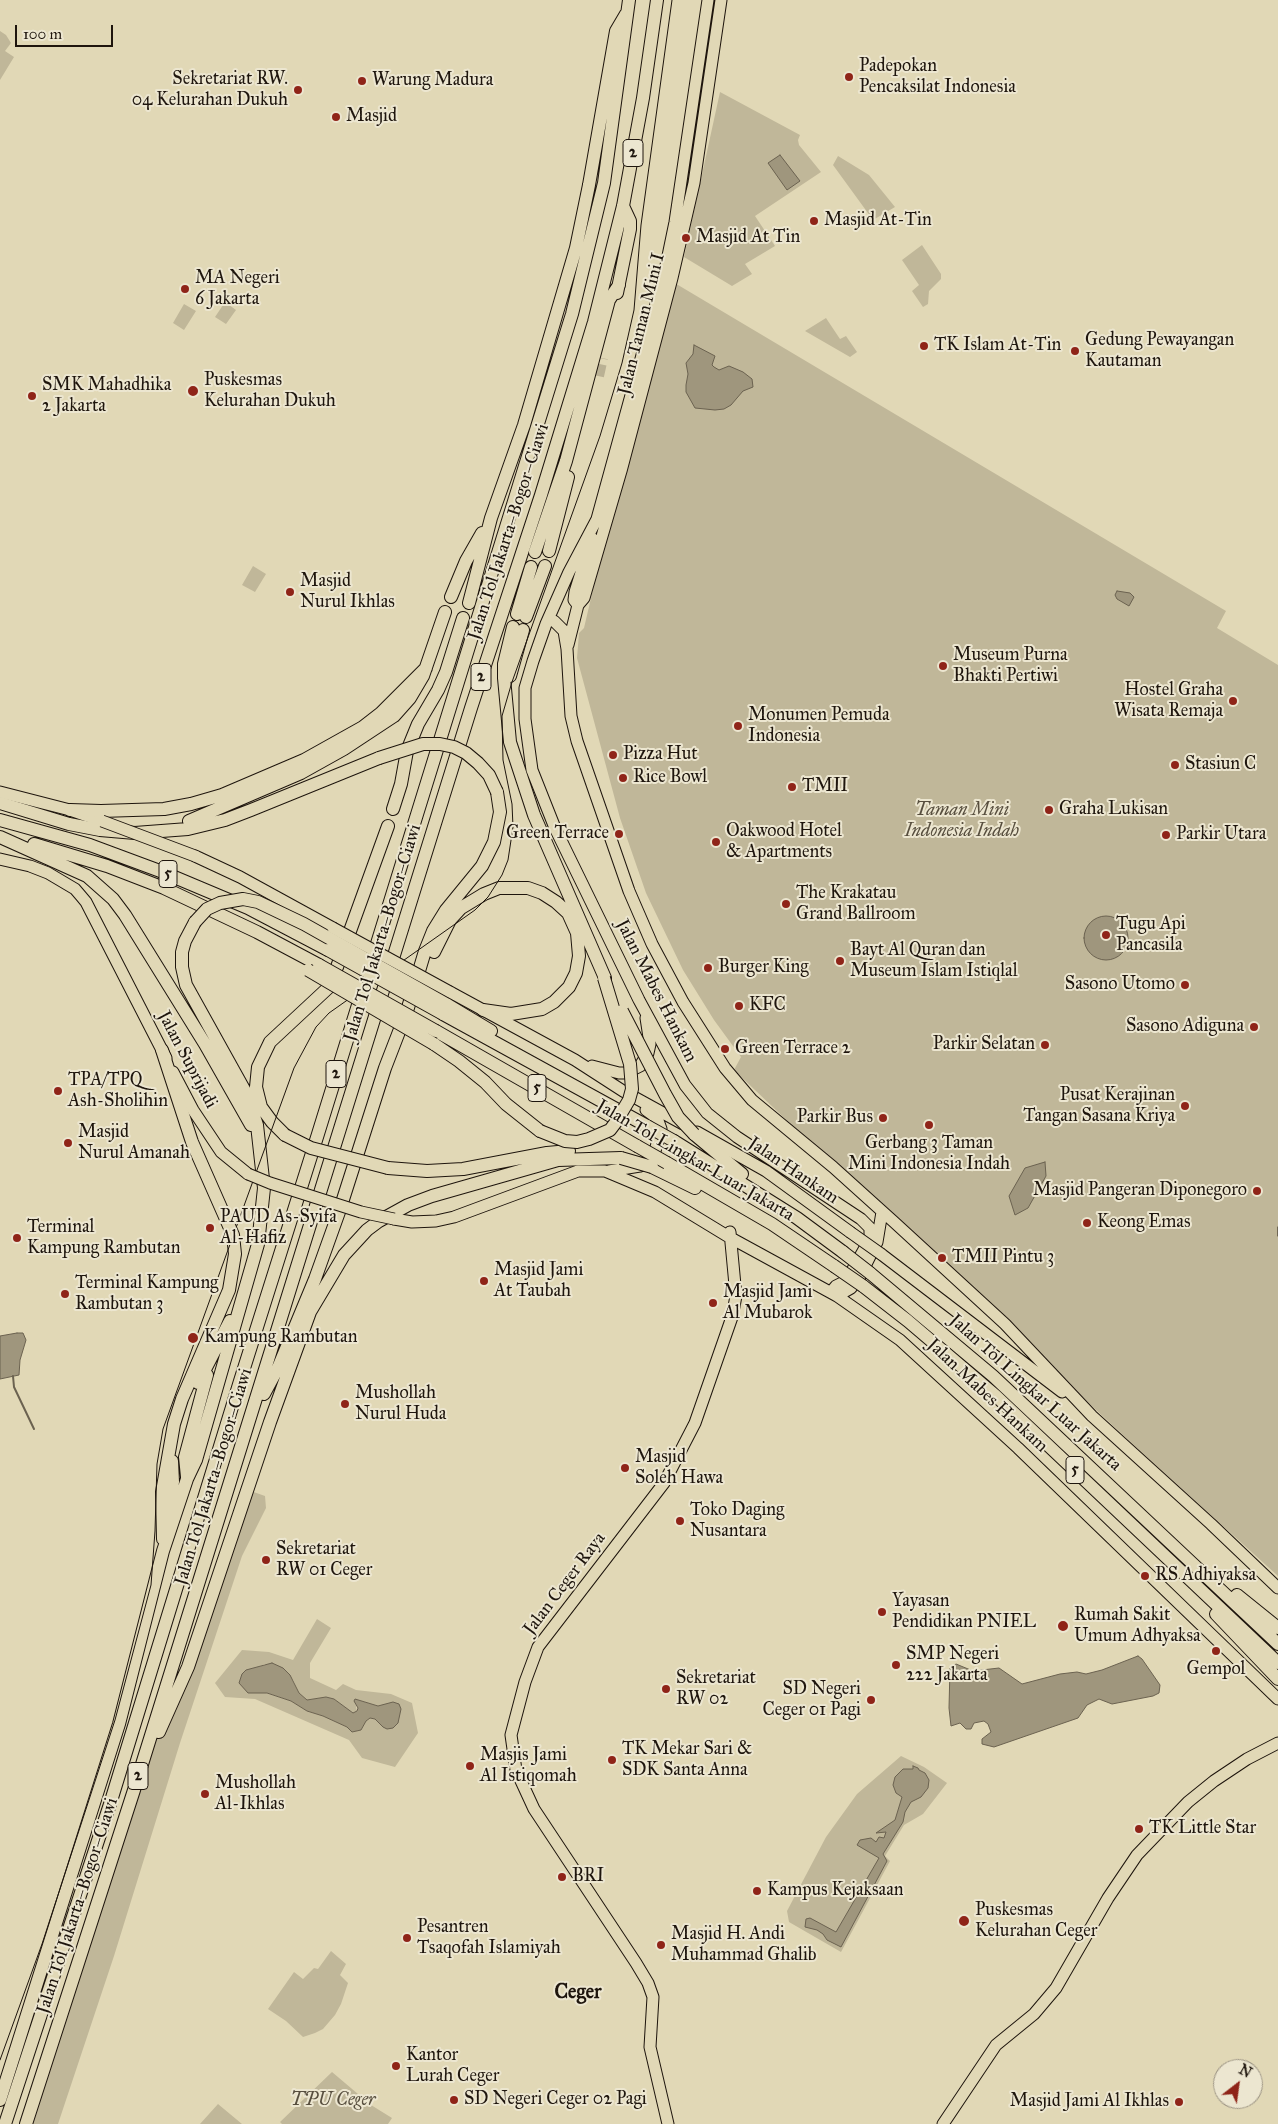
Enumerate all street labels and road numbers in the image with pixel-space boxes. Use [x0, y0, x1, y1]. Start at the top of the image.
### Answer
road number: 2 [623, 140, 643, 167]
street label: Jalan Taman Mini I [614, 251, 670, 397]
street label: Jalan Tol Jakarta–Bogor–Ciawi [464, 421, 554, 643]
road number: 2 [471, 664, 491, 690]
street label: Jalan Tol Jakarta–Bogor–Ciawi [340, 822, 426, 1044]
road number: 5 [159, 861, 177, 888]
street label: Jalan Mabes Hankam [611, 916, 701, 1066]
street label: Jalan Suprijadi [152, 1008, 222, 1112]
road number: 2 [326, 1060, 346, 1088]
road number: 5 [528, 1074, 546, 1102]
street label: Jalan Tol Lingkar Luar Jakarta [592, 1096, 798, 1226]
street label: Jalan Hankam [744, 1133, 842, 1209]
street label: Jalan Tol Lingkar Luar Jakarta [944, 1310, 1126, 1476]
street label: Jalan Mabes Hankam [922, 1334, 1052, 1458]
street label: Jalan Tol Jakarta–Bogor–Ciawi [171, 1366, 257, 1588]
road number: 5 [1066, 1456, 1084, 1484]
street label: Jalan Ceger Raya [519, 1528, 611, 1640]
road number: 2 [128, 1762, 148, 1790]
street label: Jalan Tol Jakarta–Bogor–Ciawi [33, 1795, 123, 2017]

